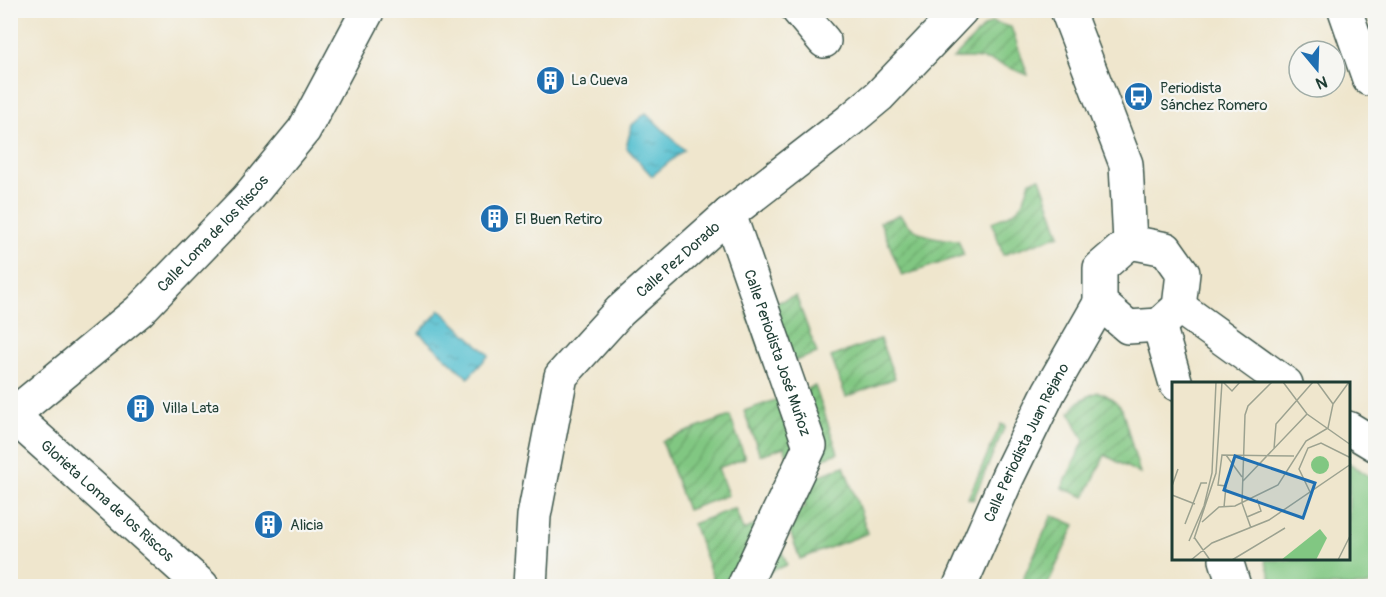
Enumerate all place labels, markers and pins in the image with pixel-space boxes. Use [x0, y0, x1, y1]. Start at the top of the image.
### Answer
building icon: La Cueva [534, 64, 566, 96]
place label: La Cueva [571, 71, 628, 90]
place label: Periodista Sánchez Romero [1160, 79, 1267, 115]
bus stop icon: Periodista Sánchez Romero [1123, 81, 1155, 113]
building icon: El Buen Retiro [478, 203, 510, 235]
place label: El Buen Retiro [515, 210, 602, 229]
building icon: Villa Lata [125, 392, 157, 424]
place label: Villa Lata [162, 399, 219, 418]
building icon: Alicia [253, 509, 285, 541]
place label: Alicia [290, 516, 323, 535]

